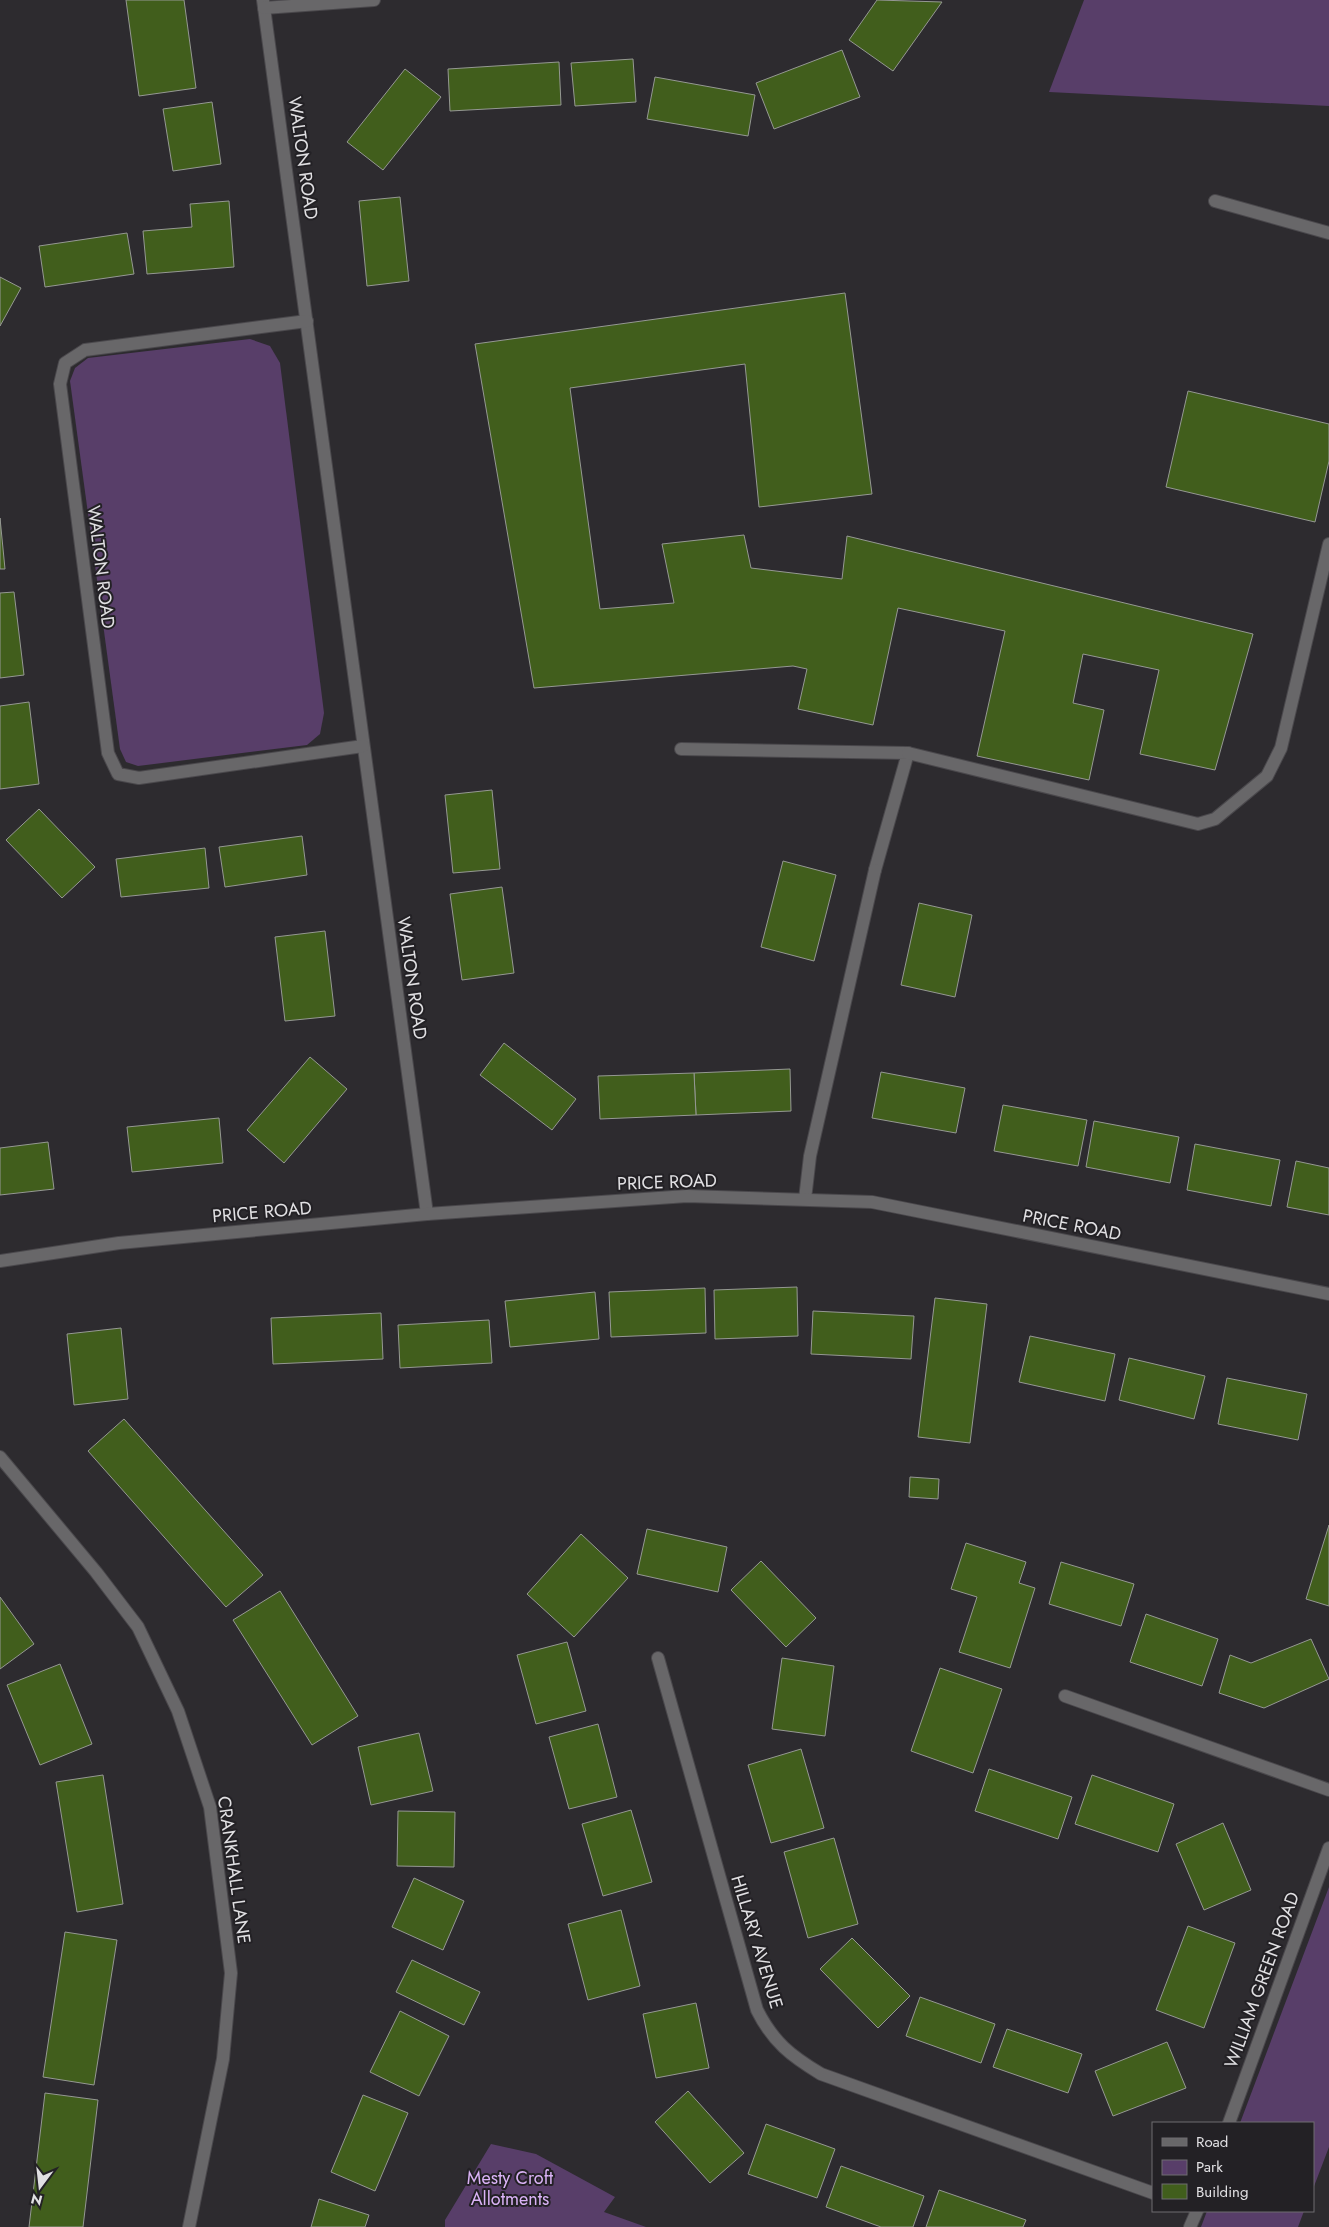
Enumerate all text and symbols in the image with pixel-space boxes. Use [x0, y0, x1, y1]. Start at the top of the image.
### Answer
street label: WALTON ROAD [282, 95, 324, 221]
street label: WALTON ROAD [81, 504, 121, 630]
street label: WALTON ROAD [391, 915, 433, 1041]
street label: PRICE ROAD [617, 1167, 717, 1197]
street label: PRICE ROAD [211, 1195, 313, 1229]
street label: PRICE ROAD [1020, 1203, 1124, 1247]
street label: CRANKHALL LANE [211, 1794, 257, 1946]
street label: HILLARY AVENUE [724, 1872, 790, 2012]
street label: WILLIAM GREEN ROAD [1218, 1888, 1306, 2072]
legend [1152, 2122, 1314, 2212]
text: Road [1196, 2131, 1228, 2153]
text: Park [1196, 2156, 1223, 2178]
north arrow [15, 2162, 65, 2212]
park label: Mesty Croft Allotments [467, 2165, 554, 2212]
text: Building [1196, 2181, 1248, 2203]
text: N [29, 2188, 45, 2211]

